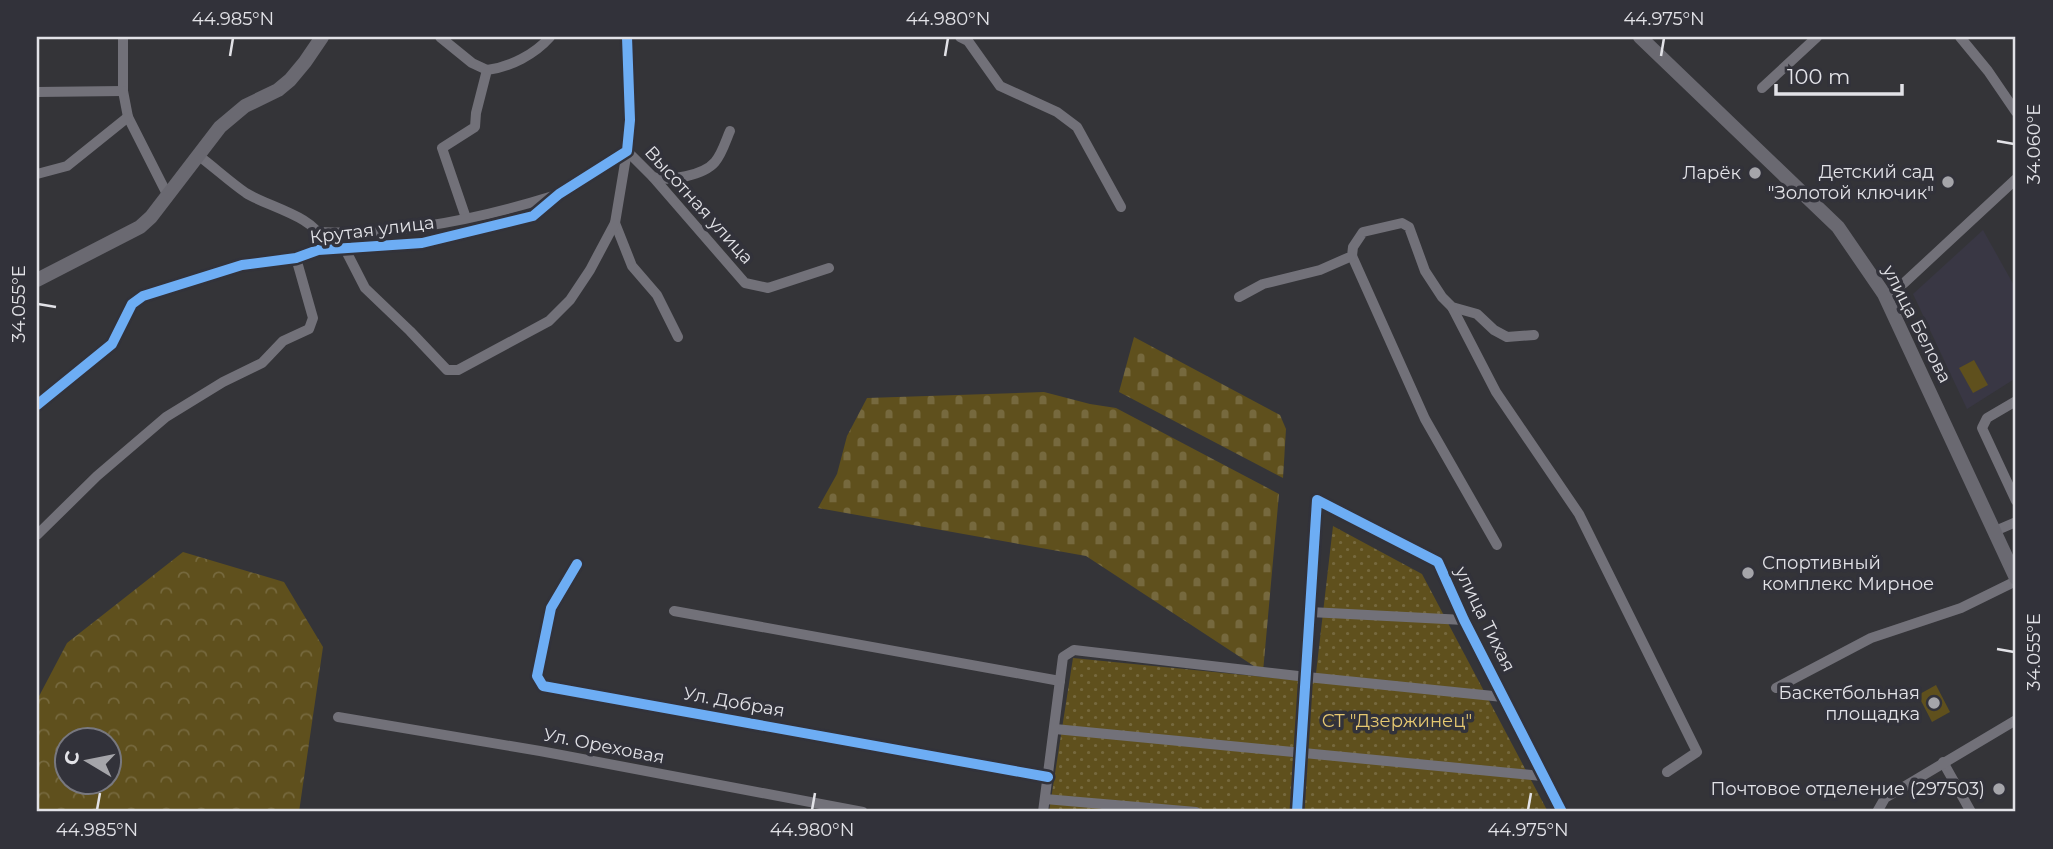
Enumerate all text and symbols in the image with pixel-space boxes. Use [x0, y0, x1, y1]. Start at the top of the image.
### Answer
text: 44.985°N [192, 8, 274, 30]
text: 44.980°N [906, 8, 990, 30]
text: 44.975°N [1623, 8, 1705, 30]
scale bar [1776, 52, 1902, 96]
text: 100 m [1787, 64, 1850, 89]
text: 34.060°E [2023, 104, 2045, 184]
street label: Высотная улица [640, 141, 758, 269]
place label: Детский сад "Золотой ключик" [1768, 161, 1934, 204]
place label: Ларёк [1682, 162, 1742, 184]
marker: Ларёк [1747, 165, 1763, 181]
marker: Детский сад "Золотой ключик" [1940, 174, 1956, 190]
street label: Крутая улица [308, 211, 436, 249]
street label: улица Белова [1877, 261, 1956, 387]
text: 34.055°E [8, 265, 30, 343]
place label: Спортивный комплекс Мирное [1762, 552, 1934, 595]
street label: улица Тихая [1450, 562, 1520, 675]
marker: Спортивный комплекс Мирное [1740, 565, 1756, 581]
text: 34.055°E [2023, 613, 2045, 691]
street label: Ул. Добрая [682, 682, 786, 722]
place label: Баскетбольная площадка [1779, 682, 1920, 725]
marker: Баскетбольная площадка [1926, 695, 1942, 711]
park label: СТ "Дзержинец" [1322, 710, 1472, 732]
street label: Ул. Ореховая [542, 723, 666, 769]
north arrow [52, 726, 122, 796]
text: С [59, 749, 84, 767]
place label: Почтовое отделение (297503) [1710, 778, 1985, 800]
marker: Почтовое отделение (297503) [1991, 781, 2007, 797]
text: 44.985°N [56, 819, 138, 841]
text: 44.980°N [770, 819, 854, 841]
text: 44.975°N [1487, 819, 1569, 841]

